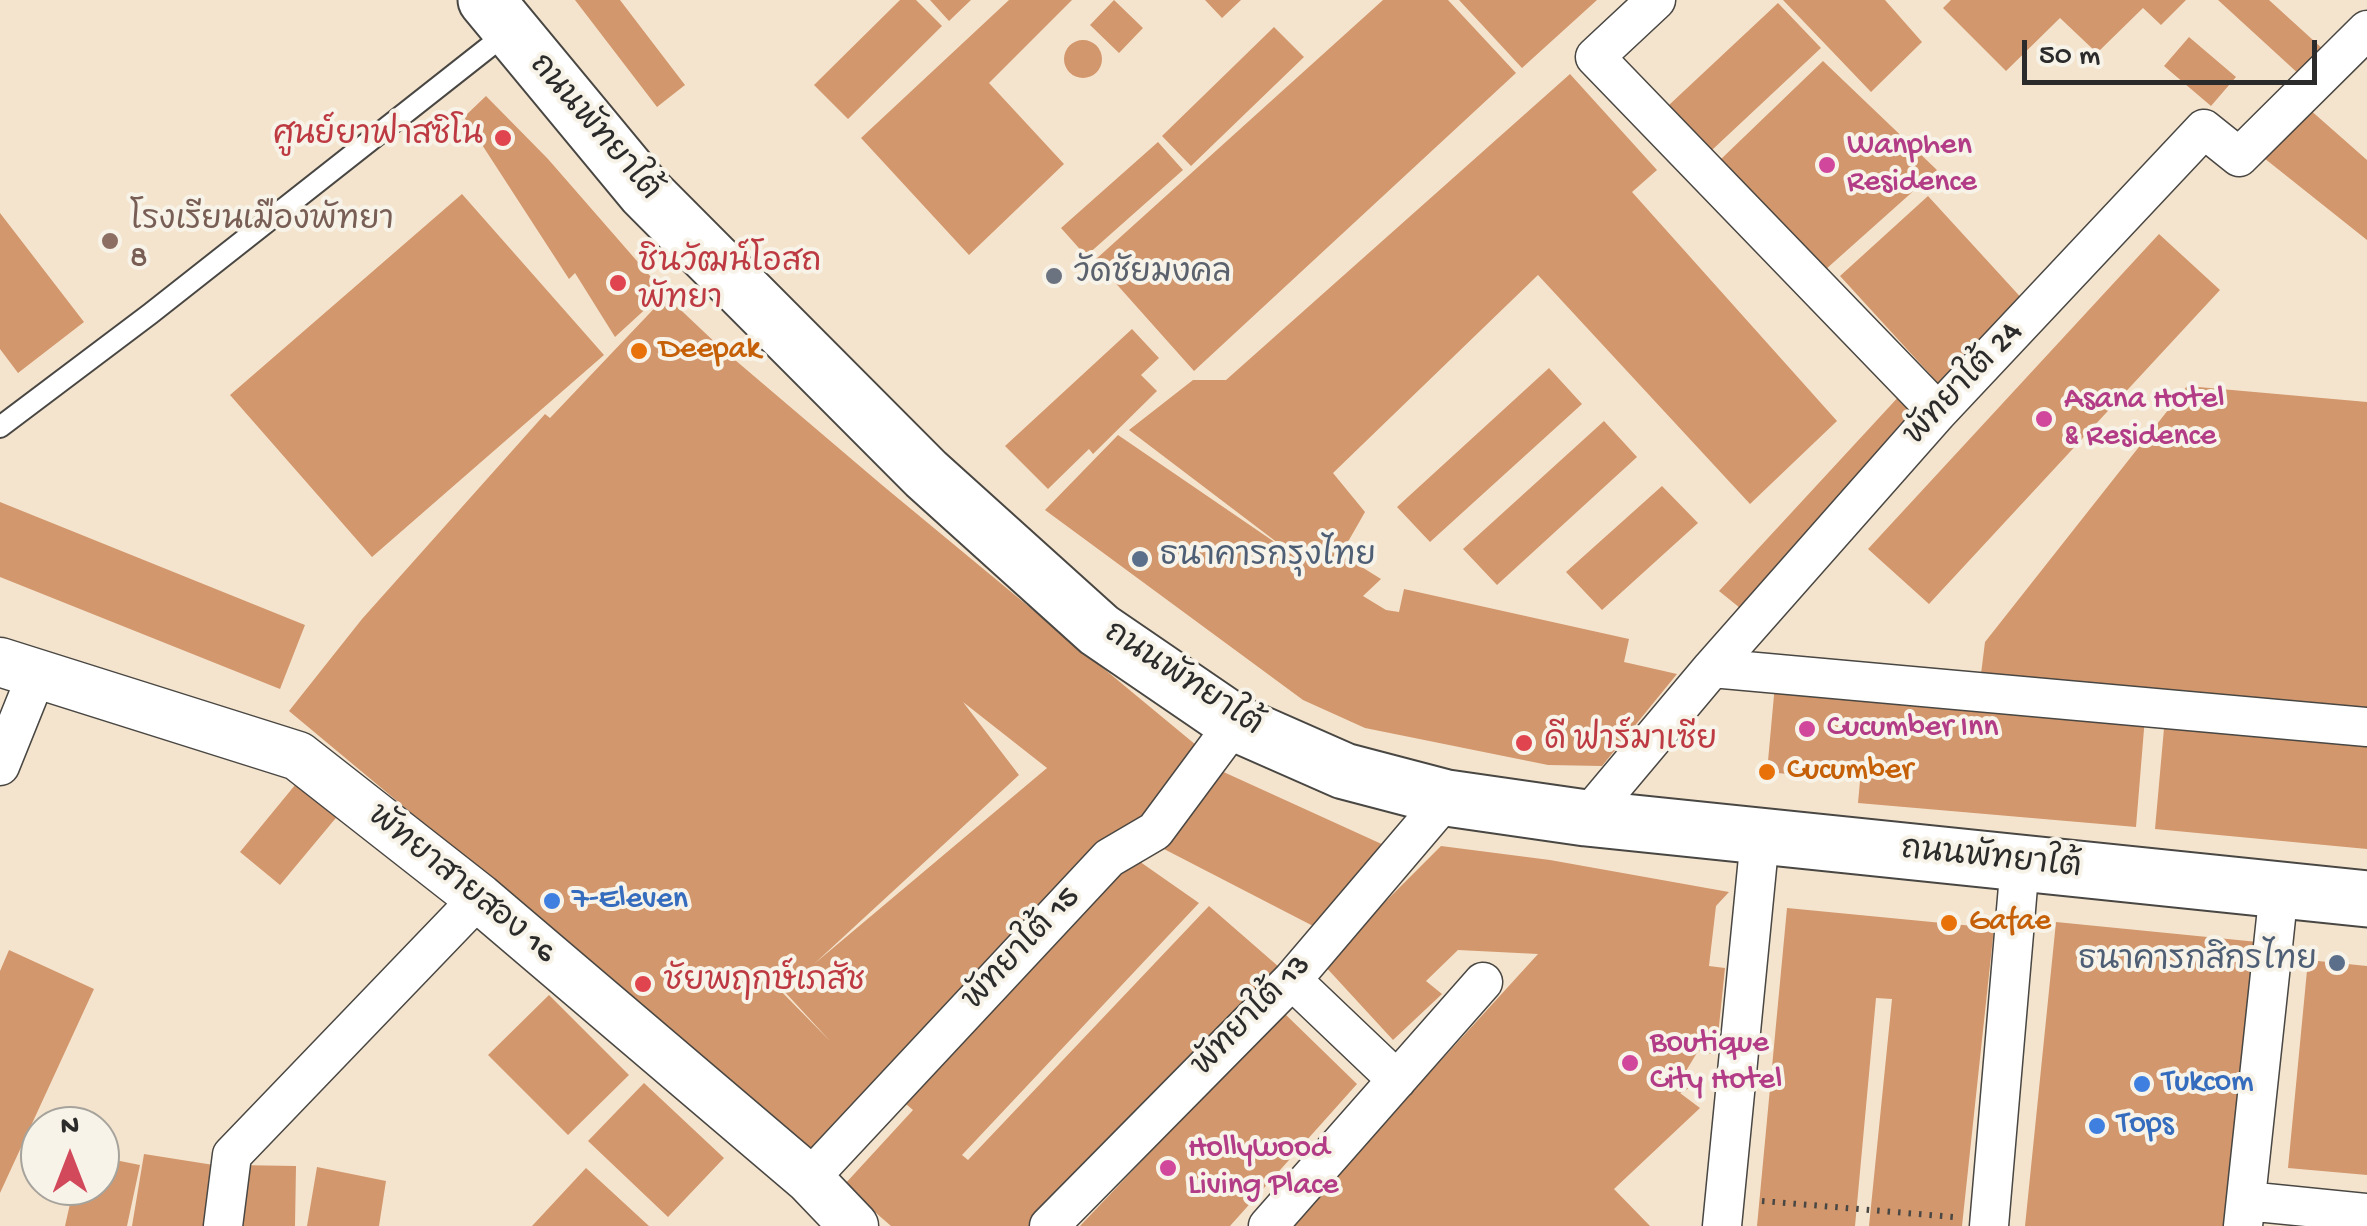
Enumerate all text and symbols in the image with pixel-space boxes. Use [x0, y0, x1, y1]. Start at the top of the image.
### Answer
scale bar [2027, 20, 2322, 82]
text: 50 m [2039, 40, 2100, 75]
street label: ถนนพัทยาใต้ [519, 48, 667, 210]
place label: ศูนย์ยาฟาสซิโน [273, 119, 483, 157]
marker: ศูนย์ยาฟาสซิโน [492, 127, 514, 149]
place label: Wanphen Residence [1847, 128, 1977, 203]
marker: Wanphen Residence [1816, 154, 1838, 176]
place label: โรงเรียนเมืองพัทยา 8 [130, 204, 394, 279]
marker: โรงเรียนเมืองพัทยา 8 [99, 230, 121, 252]
place label: ชินวัฒน์โอสถ พัทยา [638, 246, 821, 321]
place label: วัดชัยมงคล [1074, 257, 1231, 295]
marker: วัดชัยมงคล [1043, 265, 1065, 287]
marker: ชินวัฒน์โอสถ พัทยา [607, 272, 629, 294]
street label: พัทยาใต้ 24 [1898, 315, 2032, 455]
place label: Deepak [659, 332, 761, 370]
marker: Deepak [628, 340, 650, 362]
place label: Asana Hotel & Residence [2064, 382, 2224, 457]
marker: Asana Hotel & Residence [2033, 408, 2055, 430]
place label: ธนาคารกรุงไทย [1160, 540, 1376, 578]
marker: ธนาคารกรุงไทย [1129, 548, 1151, 570]
street label: ถนนพัทยาใต้ [1096, 616, 1268, 746]
place label: Cucumber Inn [1827, 710, 1998, 748]
marker: Cucumber Inn [1796, 718, 1818, 740]
place label: ดี ฟาร์มาเซีย [1544, 724, 1717, 762]
marker: ดี ฟาร์มาเซีย [1513, 732, 1535, 754]
place label: Cucumber [1787, 753, 1913, 791]
marker: Cucumber [1756, 761, 1778, 783]
street label: พัทยาสายสอง 16 [358, 798, 562, 974]
street label: ถนนพัทยาใต้ [1899, 832, 2083, 890]
street label: พัทยาใต้ 15 [956, 880, 1090, 1020]
place label: 7-Eleven [572, 882, 688, 920]
marker: 7-Eleven [541, 890, 563, 912]
place label: Gafae [1969, 904, 2051, 942]
marker: Gafae [1938, 912, 1960, 934]
place label: ธนาคารกสิกรไทย [2079, 944, 2317, 982]
street label: พัทยาใต้ 13 [1185, 948, 1321, 1086]
marker: ธนาคารกสิกรไทย [2326, 952, 2348, 974]
place label: ชัยพฤกษ์เภสัช [663, 965, 865, 1003]
marker: ชัยพฤกษ์เภสัช [632, 973, 654, 995]
place label: Boutique City Hotel [1650, 1026, 1782, 1101]
marker: Boutique City Hotel [1619, 1052, 1641, 1074]
place label: Tukcom [2162, 1065, 2254, 1103]
marker: Tukcom [2131, 1073, 2153, 1095]
north arrow [20, 1106, 120, 1206]
place label: Tops [2117, 1107, 2173, 1145]
text: N [61, 1111, 79, 1144]
marker: Tops [2086, 1115, 2108, 1137]
place label: Hollywood Living Place [1188, 1131, 1339, 1206]
marker: Hollywood Living Place [1157, 1157, 1179, 1179]

